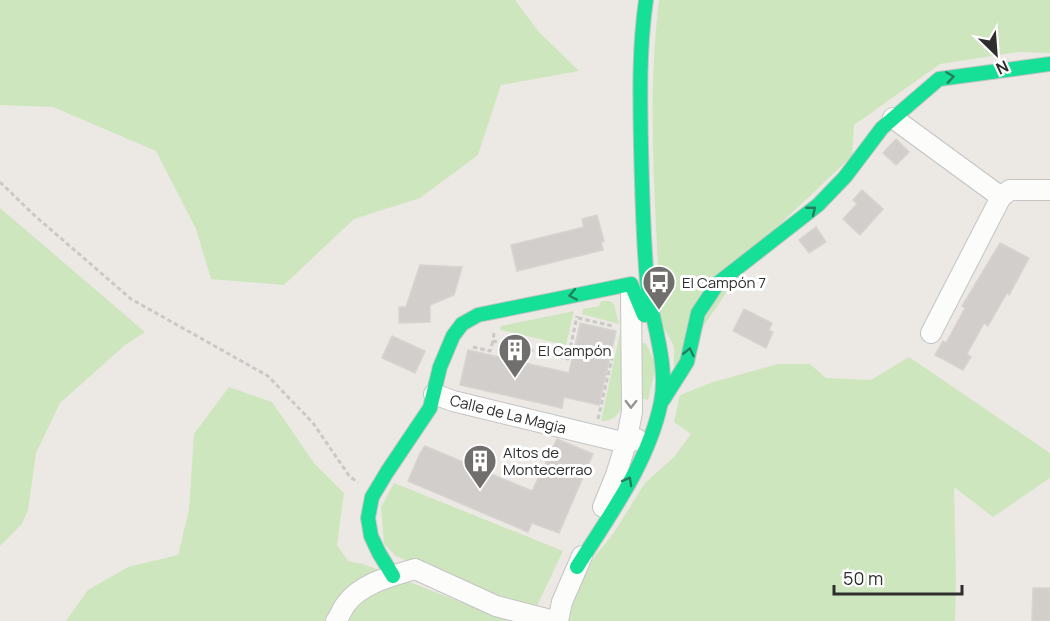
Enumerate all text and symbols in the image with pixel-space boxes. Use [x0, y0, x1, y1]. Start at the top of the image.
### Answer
north arrow [966, 24, 1026, 84]
text: N [992, 55, 1012, 80]
one-way arrow [946, 72, 955, 84]
one-way arrow [805, 206, 816, 217]
bus stop icon: El Campón 7 [641, 264, 677, 311]
place label: El Campón 7 [682, 272, 766, 293]
one-way arrow [569, 288, 579, 301]
building icon: El Campón [497, 332, 533, 379]
place label: El Campón [538, 340, 612, 361]
one-way arrow [682, 347, 695, 357]
street label: Calle de La Magia [448, 389, 568, 439]
one-way arrow [625, 400, 637, 409]
place label: Altos de Montecerrao [503, 442, 593, 480]
building icon: Altos de Montecerrao [462, 443, 498, 490]
one-way arrow [621, 477, 632, 487]
scale bar [834, 558, 962, 596]
text: 50 m [843, 566, 883, 590]

